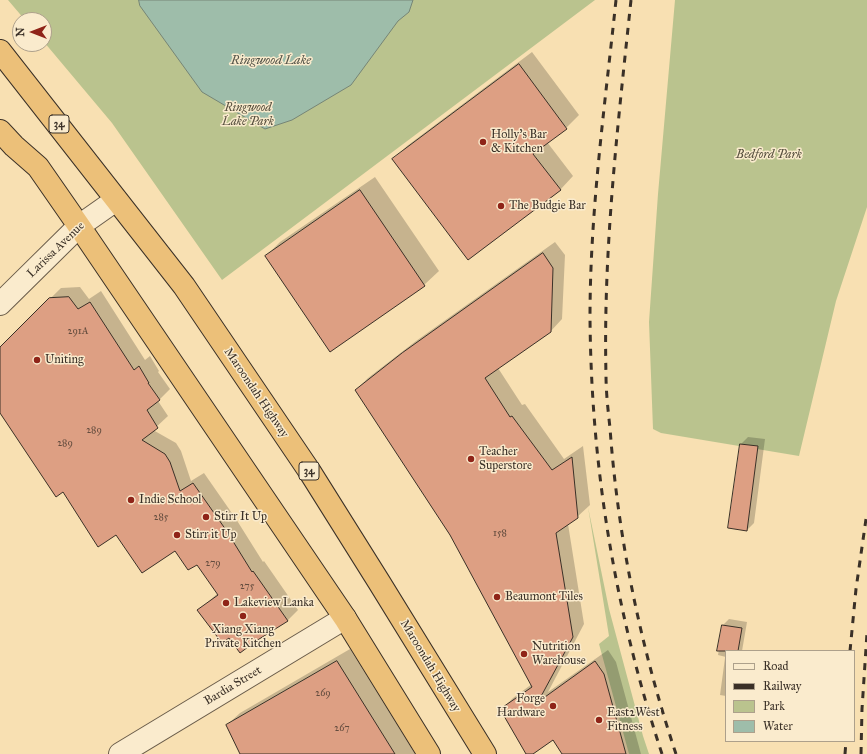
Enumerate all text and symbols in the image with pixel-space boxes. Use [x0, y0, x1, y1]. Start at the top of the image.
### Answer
north arrow [12, 12, 52, 52]
text: N [14, 27, 27, 37]
water label: Ringwood Lake [231, 53, 311, 69]
park label: Ringwood Lake Park [222, 101, 274, 129]
road number: 34 [49, 115, 69, 133]
place label: Holly's Bar & Kitchen [491, 128, 547, 156]
marker: Holly's Bar & Kitchen [478, 137, 488, 147]
park label: Bedford Park [736, 148, 802, 162]
place label: The Budgie Bar [509, 199, 586, 213]
marker: The Budgie Bar [496, 201, 506, 211]
street label: Larissa Avenue [24, 219, 88, 281]
house number: 291A [68, 326, 88, 338]
street label: Maroondah Highway [221, 345, 291, 441]
place label: Uniting [45, 353, 84, 367]
marker: Uniting [32, 355, 42, 365]
house number: 289 [86, 425, 102, 437]
house number: 289 [57, 438, 73, 450]
place label: Teacher Superstore [479, 445, 532, 473]
marker: Teacher Superstore [466, 454, 476, 464]
road number: 34 [299, 462, 319, 480]
place label: Indie School [139, 493, 202, 507]
marker: Indie School [126, 495, 136, 505]
place label: Stirr It Up [214, 510, 267, 524]
house number: 285 [154, 512, 168, 524]
marker: Stirr It Up [201, 512, 211, 522]
place label: Stirr it Up [185, 528, 236, 542]
house number: 158 [493, 528, 507, 540]
marker: Stirr it Up [172, 530, 182, 540]
house number: 279 [205, 558, 221, 570]
house number: 275 [240, 581, 254, 593]
place label: Beaumont Tiles [505, 590, 583, 604]
marker: Beaumont Tiles [492, 592, 502, 602]
place label: Lakeview Lanka [234, 596, 314, 610]
marker: Lakeview Lanka [221, 598, 231, 608]
marker: Xiang Xiang Private Kitchen [238, 611, 248, 621]
street label: Maroondah Highway [397, 617, 463, 715]
place label: Xiang Xiang Private Kitchen [205, 623, 281, 651]
place label: Nutrition Warehouse [532, 640, 586, 668]
marker: Nutrition Warehouse [519, 649, 529, 659]
legend [725, 650, 855, 742]
text: Road [763, 659, 789, 673]
street label: Bardia Street [202, 663, 264, 709]
text: Railway [763, 679, 801, 693]
house number: 269 [315, 688, 331, 700]
place label: Forge Hardware [497, 692, 545, 720]
text: Park [763, 699, 785, 713]
marker: Forge Hardware [548, 701, 558, 711]
place label: East2West Fitness [607, 706, 660, 734]
marker: East2West Fitness [594, 715, 604, 725]
text: Water [763, 719, 793, 733]
house number: 267 [334, 723, 350, 735]

